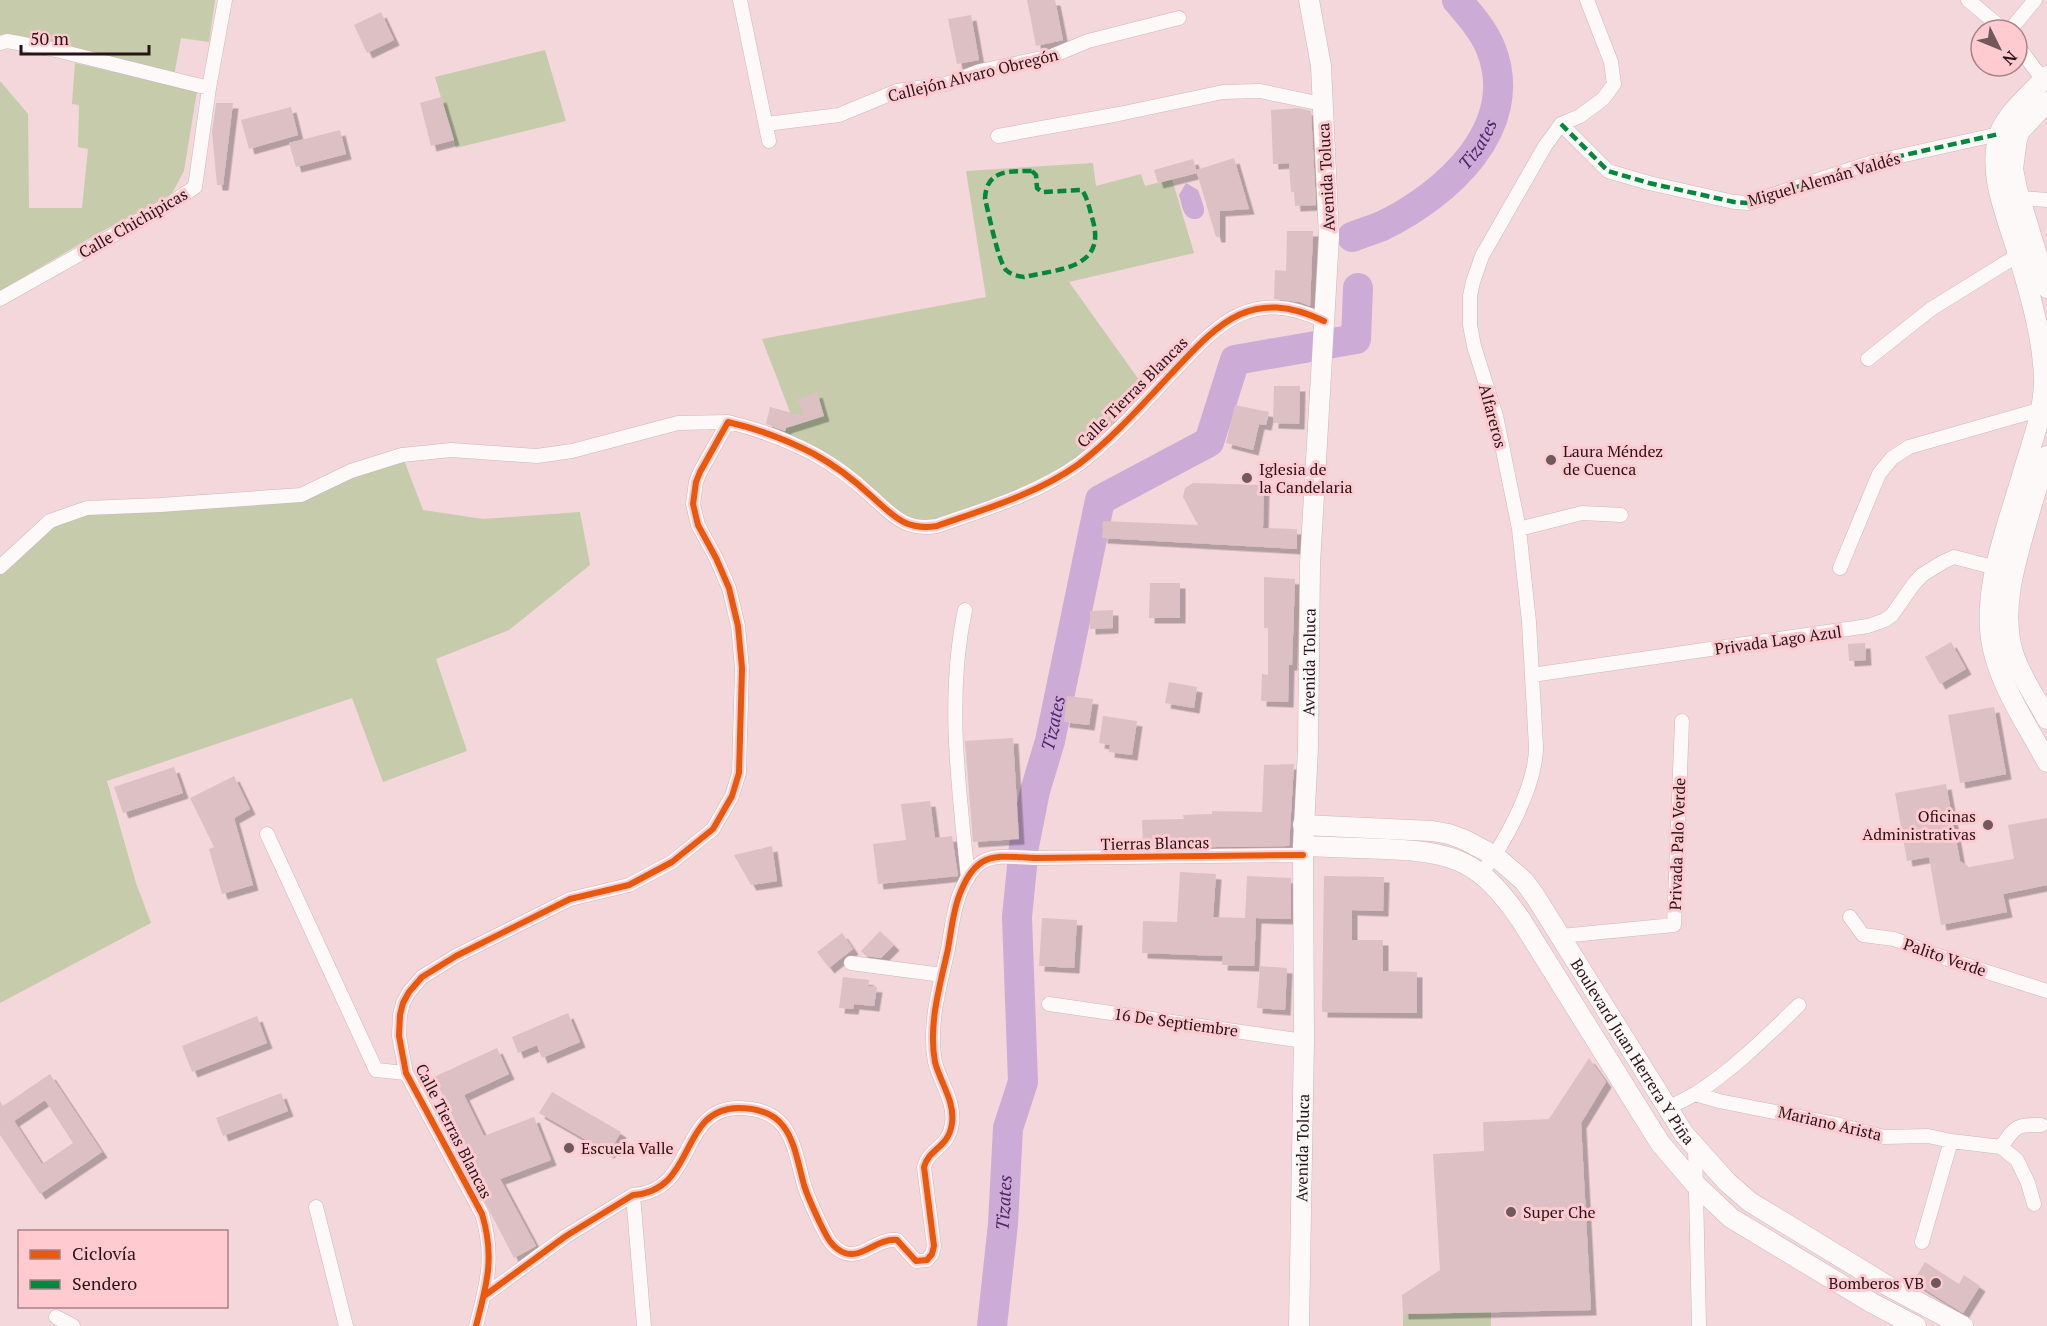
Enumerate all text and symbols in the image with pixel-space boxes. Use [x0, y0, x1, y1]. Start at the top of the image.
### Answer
scale bar [21, 18, 148, 56]
north arrow [1969, 18, 2029, 78]
text: 50 m [30, 26, 70, 50]
street label: Callejón Alvaro Obregón [885, 43, 1061, 107]
text: N [1998, 46, 2022, 70]
water label: Tizates [1453, 115, 1502, 174]
street label: Avenida Toluca [1312, 122, 1340, 232]
street label: Miguel Alemán Valdés [1745, 147, 1903, 211]
street label: Calle Chichipicas [74, 183, 192, 263]
street label: Calle Tierras Blancas [1072, 332, 1192, 452]
street label: Alfareros [1474, 382, 1512, 450]
place label: Laura Méndez de Cuenca [1563, 440, 1663, 480]
marker: Laura Méndez de Cuenca [1544, 453, 1558, 467]
place label: Iglesia de la Candelaria [1259, 458, 1353, 498]
marker: Iglesia de la Candelaria [1240, 471, 1254, 485]
street label: Avenida Toluca [1297, 608, 1321, 716]
street label: Privada Lago Azul [1713, 620, 1843, 660]
water label: Tizates [1035, 693, 1070, 753]
street label: Privada Palo Verde [1664, 777, 1690, 911]
place label: Oficinas Administrativas [1862, 805, 1976, 845]
marker: Oficinas Administrativas [1981, 818, 1995, 832]
street label: Tierras Blancas [1100, 831, 1210, 855]
street label: Palito Verde [1901, 933, 1989, 981]
street label: Boulevard Juan Herrera Y Piña [1566, 954, 1699, 1149]
street label: 16 De Septiembre [1112, 1002, 1240, 1042]
street label: Calle Tierras Blancas [410, 1060, 498, 1202]
street label: Avenida Toluca [1290, 1094, 1314, 1202]
street label: Mariano Arista [1776, 1100, 1884, 1146]
place label: Escuela Valle [581, 1137, 674, 1159]
marker: Escuela Valle [562, 1141, 576, 1155]
water label: Tizates [989, 1174, 1017, 1232]
place label: Super Che [1523, 1201, 1596, 1223]
marker: Super Che [1504, 1205, 1518, 1219]
legend [18, 1230, 228, 1308]
text: Ciclovía [72, 1241, 136, 1265]
text: Sendero [72, 1271, 137, 1295]
place label: Bomberos VB [1829, 1272, 1924, 1294]
marker: Bomberos VB [1929, 1276, 1943, 1290]

